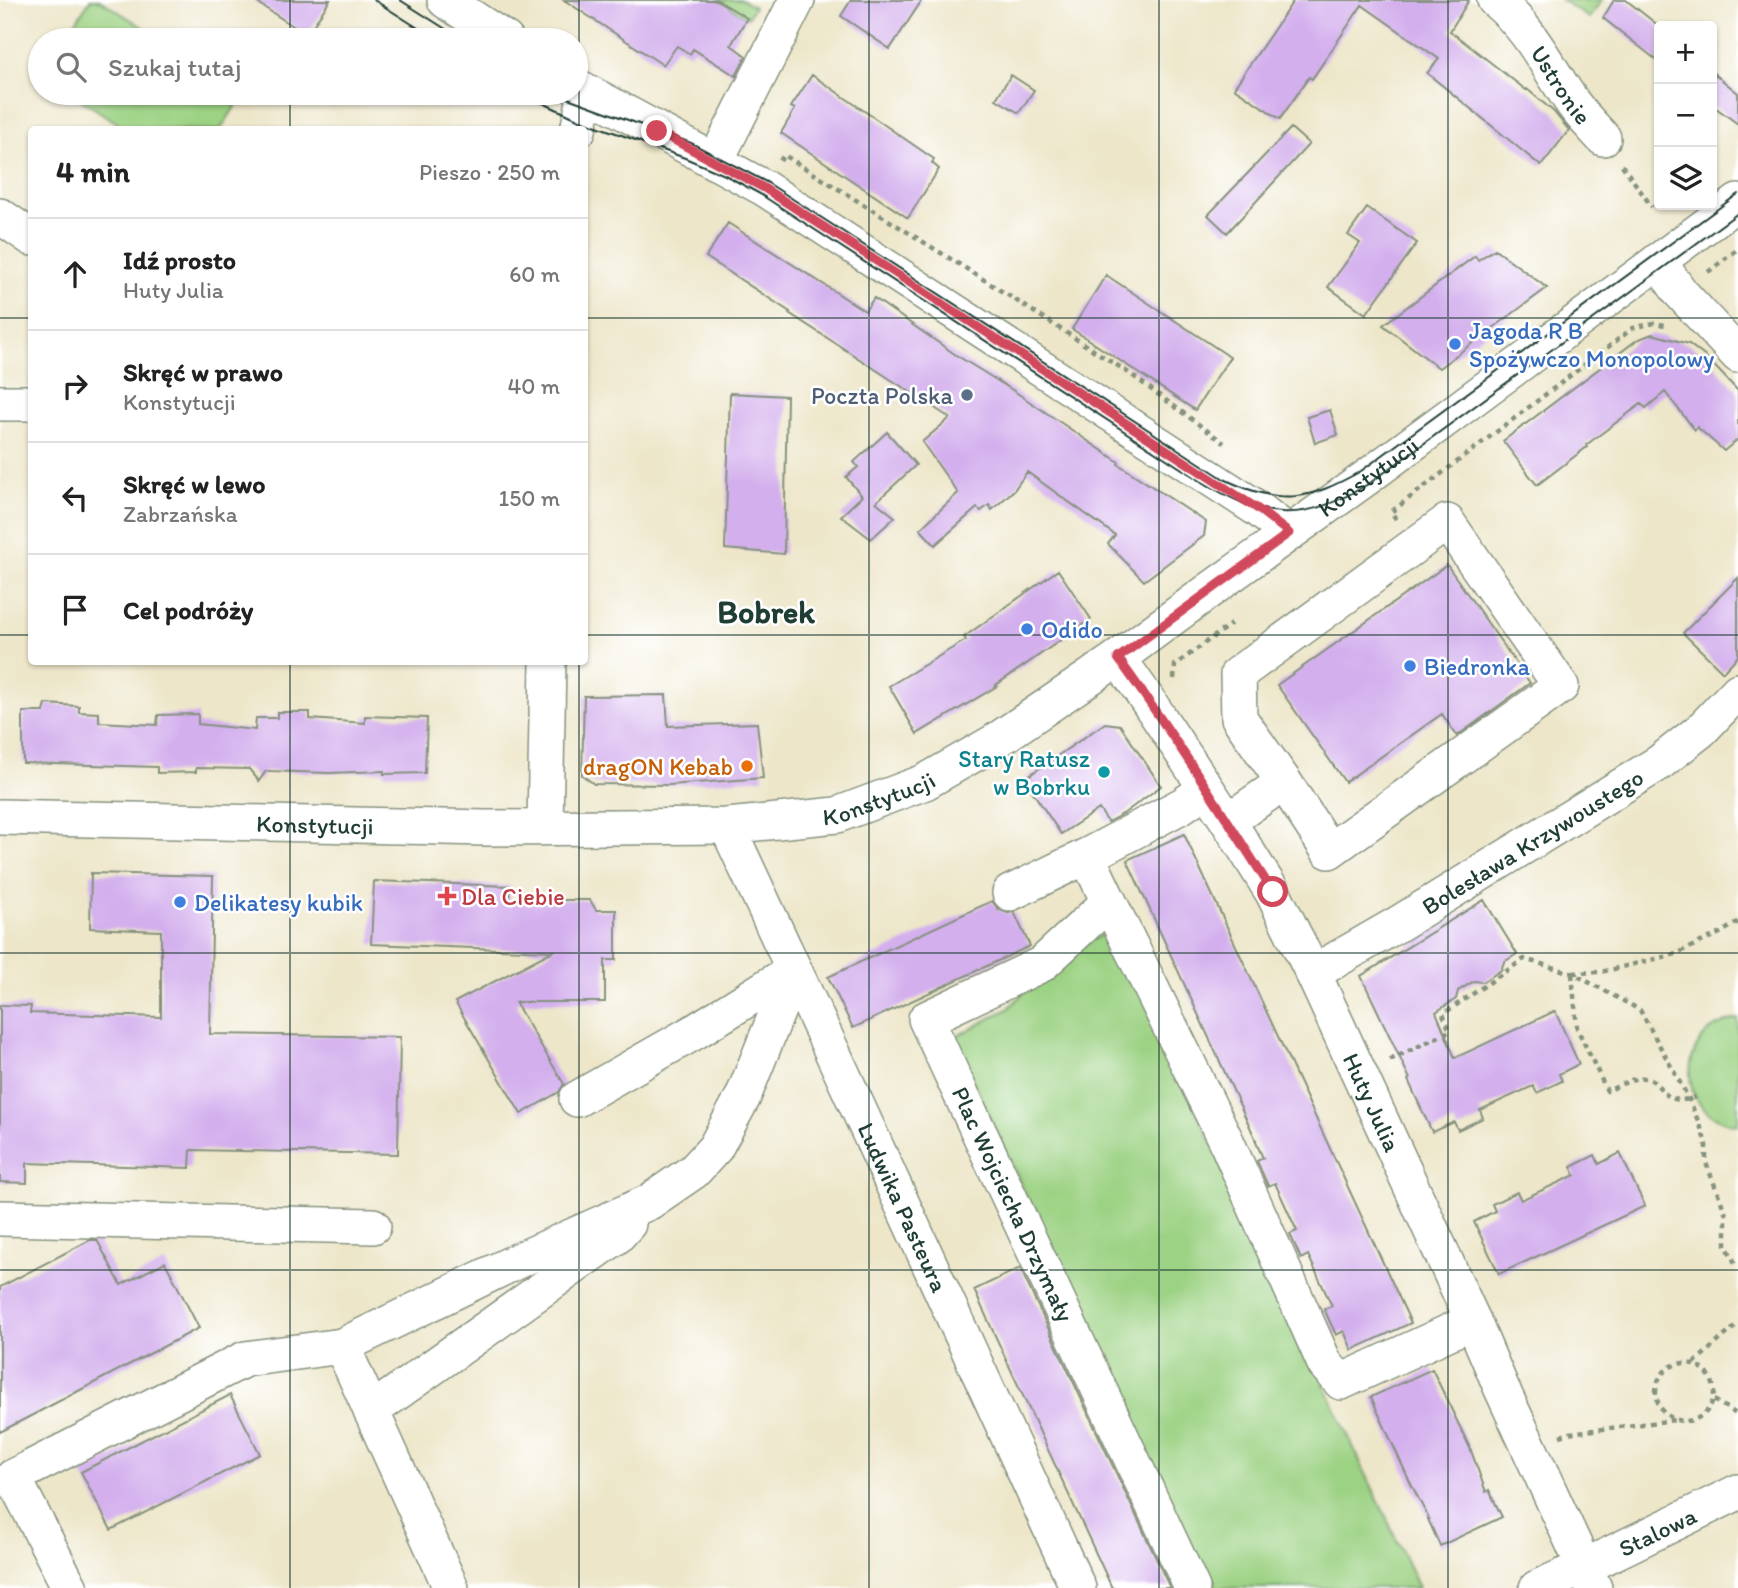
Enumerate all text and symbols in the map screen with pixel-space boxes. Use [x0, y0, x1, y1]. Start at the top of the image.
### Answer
map controls [1654, 21, 1717, 210]
button: + [1654, 21, 1717, 84]
search box [28, 28, 588, 105]
street label: Ustronie [1525, 40, 1598, 130]
icon: search [52, 48, 90, 86]
text: Szukaj tutaj [108, 51, 241, 83]
button: − [1654, 84, 1717, 147]
route end [641, 115, 672, 146]
button: layers [1654, 147, 1717, 210]
text: 4 min [56, 153, 130, 190]
text: Pieszo · 250 m [419, 158, 560, 186]
text: Idź prosto [123, 244, 236, 276]
icon: ahead [56, 255, 94, 293]
text: 60 m [509, 260, 560, 288]
text: Huty Julia [123, 276, 224, 304]
place label: Jagoda R B Spożywczo Monopolowy [1469, 316, 1714, 373]
marker: Jagoda R B Spożywczo Monopolowy [1447, 336, 1463, 352]
text: Skręć w prawo [123, 356, 283, 388]
icon: right [56, 367, 94, 405]
text: 40 m [507, 372, 560, 400]
place label: Poczta Polska [811, 381, 953, 410]
marker: Poczta Polska [959, 387, 975, 403]
text: Konstytucji [123, 388, 235, 416]
street label: Konstytucji [1312, 430, 1424, 523]
text: Skręć w lewo [123, 468, 266, 500]
icon: left [56, 479, 94, 517]
text: 150 m [499, 484, 560, 512]
text: Zabrzańska [123, 500, 238, 528]
icon: arrive [56, 591, 94, 629]
district label: Bobrek [717, 593, 815, 631]
text: Cel podróży [123, 594, 253, 626]
place label: Odido [1041, 615, 1103, 644]
marker: Odido [1019, 621, 1035, 637]
place label: Biedronka [1424, 652, 1531, 681]
marker: Biedronka [1402, 658, 1418, 674]
place label: Stary Ratusz w Bobrku [958, 744, 1090, 801]
place label: dragON Kebab [583, 752, 733, 781]
marker: dragON Kebab [739, 758, 755, 774]
street label: Bolesława Krzywoustego [1416, 762, 1648, 920]
marker: Stary Ratusz w Bobrku [1096, 764, 1112, 780]
street label: Konstytucji [821, 765, 940, 831]
street label: Konstytucji [256, 808, 374, 840]
route start [1257, 876, 1288, 907]
place label: Dla Ciebie [461, 882, 565, 911]
place label: Delikatesy kubik [194, 888, 363, 917]
marker: Dla Ciebie [439, 888, 455, 904]
marker: Delikatesy kubik [172, 894, 188, 910]
street label: Huty Julia [1337, 1048, 1408, 1156]
street label: Plac Wojciecha Drzymały [946, 1082, 1080, 1326]
street label: Ludwika Pasteura [852, 1118, 955, 1297]
street label: Stalowa [1614, 1500, 1701, 1562]

